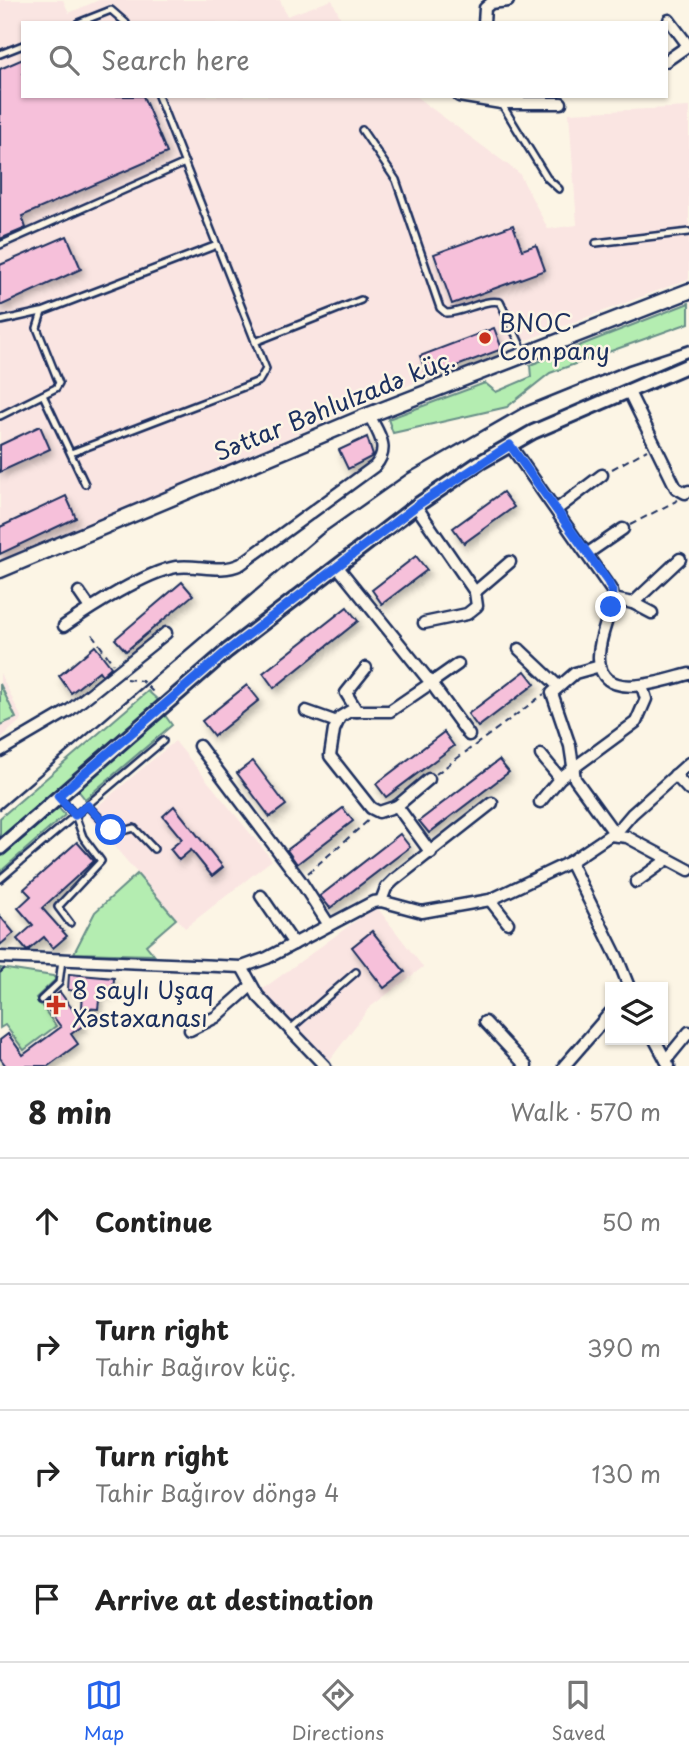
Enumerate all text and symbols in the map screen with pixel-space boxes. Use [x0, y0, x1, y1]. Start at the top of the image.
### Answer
search box [21, 21, 668, 98]
text: Search here [101, 40, 250, 79]
icon: search [45, 41, 83, 79]
place label: BNOC Company [499, 304, 610, 368]
marker: BNOC Company [477, 330, 493, 346]
street label: Səttar Bəhlulzadə küç. [208, 339, 460, 469]
route end [595, 591, 626, 622]
route start [95, 814, 126, 845]
place label: 8 saylı Uşaq Xəstəxanası [72, 971, 214, 1035]
map controls [605, 982, 668, 1045]
button: layers [605, 982, 668, 1045]
marker: 8 saylı Uşaq Xəstəxanası [46, 995, 66, 1015]
text: 8 min [28, 1089, 112, 1134]
text: Walk · 570 m [511, 1094, 661, 1129]
icon: ahead [28, 1202, 66, 1240]
text: Continue [95, 1202, 212, 1241]
text: 50 m [601, 1204, 661, 1239]
text: Turn right [95, 1310, 229, 1349]
icon: right [28, 1328, 66, 1366]
text: 390 m [587, 1330, 661, 1365]
text: Tahir Bağırov küç. [95, 1349, 296, 1384]
text: Turn right [95, 1436, 229, 1475]
icon: right [28, 1454, 66, 1492]
text: 130 m [591, 1456, 661, 1491]
text: Tahir Bağırov döngə 4 [95, 1475, 339, 1510]
icon: arrive [28, 1580, 66, 1618]
text: Arrive at destination [95, 1580, 374, 1619]
tab: Map [84, 1676, 124, 1746]
tab: Directions [292, 1676, 384, 1746]
tab: Saved [551, 1676, 605, 1746]

